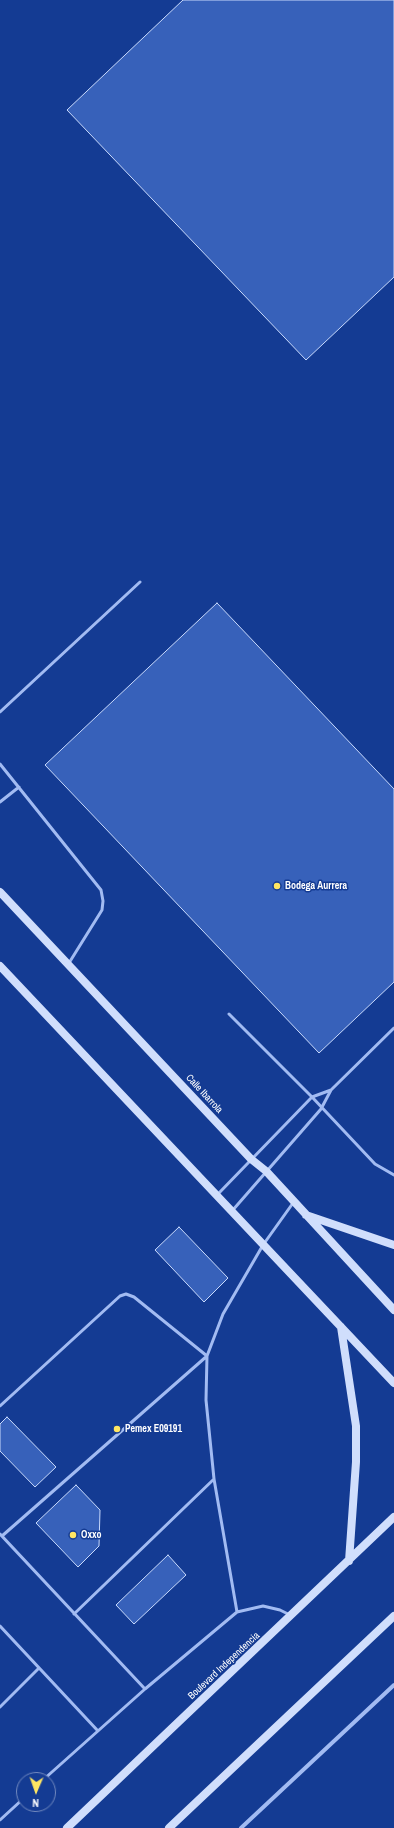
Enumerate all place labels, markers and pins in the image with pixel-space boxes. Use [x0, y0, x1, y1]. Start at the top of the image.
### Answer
place label: Bodega Aurrera [285, 880, 347, 892]
marker: Bodega Aurrera [272, 881, 282, 891]
place label: Pemex E09191 [125, 1423, 182, 1435]
marker: Pemex E09191 [112, 1424, 122, 1434]
place label: Oxxo [81, 1529, 102, 1541]
marker: Oxxo [68, 1530, 78, 1540]

